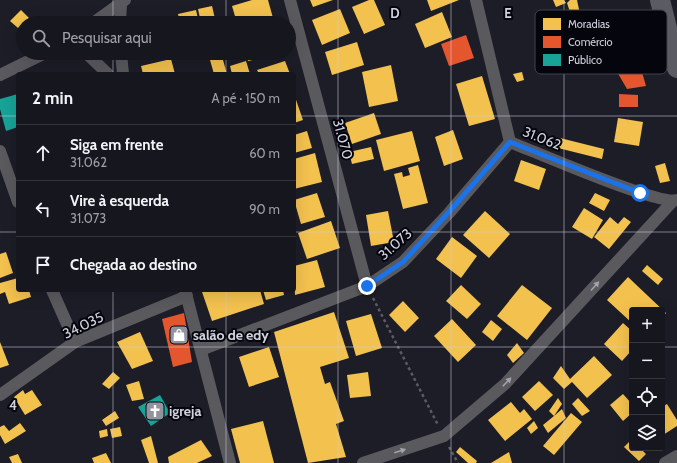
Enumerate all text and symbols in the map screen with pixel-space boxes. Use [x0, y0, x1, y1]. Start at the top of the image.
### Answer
text: D [390, 5, 400, 21]
text: E [504, 5, 512, 21]
legend [535, 10, 667, 74]
search box [16, 16, 296, 60]
text: Moradias [568, 17, 610, 31]
icon: search [30, 27, 52, 49]
text: Pesquisar aqui [62, 29, 152, 47]
text: Comércio [568, 35, 613, 49]
text: Público [568, 53, 602, 67]
text: 2 min [32, 88, 73, 108]
text: A pé · 150 m [212, 90, 280, 106]
street label: 31.070 [329, 117, 357, 161]
street label: 31.062 [520, 122, 564, 154]
text: Siga em frente [70, 136, 163, 154]
icon: ahead [32, 142, 54, 164]
text: 60 m [249, 145, 280, 161]
text: 31.062 [70, 154, 107, 170]
route start [631, 184, 649, 202]
text: Vire à esquerda [70, 192, 169, 210]
icon: left [32, 198, 54, 220]
text: 90 m [249, 201, 280, 217]
text: 31.073 [70, 210, 106, 226]
street label: 31.073 [374, 224, 416, 264]
icon: arrive [32, 254, 54, 276]
text: Chegada ao destino [70, 256, 197, 274]
route end [358, 277, 376, 295]
one-way arrow [590, 281, 600, 291]
street label: 34.035 [60, 307, 106, 343]
map controls [629, 307, 665, 451]
button: + [629, 307, 665, 343]
shop icon: salão de edy [168, 324, 190, 346]
place label: salão de edy [193, 326, 269, 344]
button: − [629, 343, 665, 379]
one-way arrow [502, 377, 512, 387]
button: locate [629, 379, 665, 415]
text: 4 [9, 397, 17, 413]
church icon: igreja [144, 400, 166, 422]
place label: igreja [169, 402, 201, 420]
button: layers [629, 415, 665, 451]
one-way arrow [394, 447, 406, 453]

